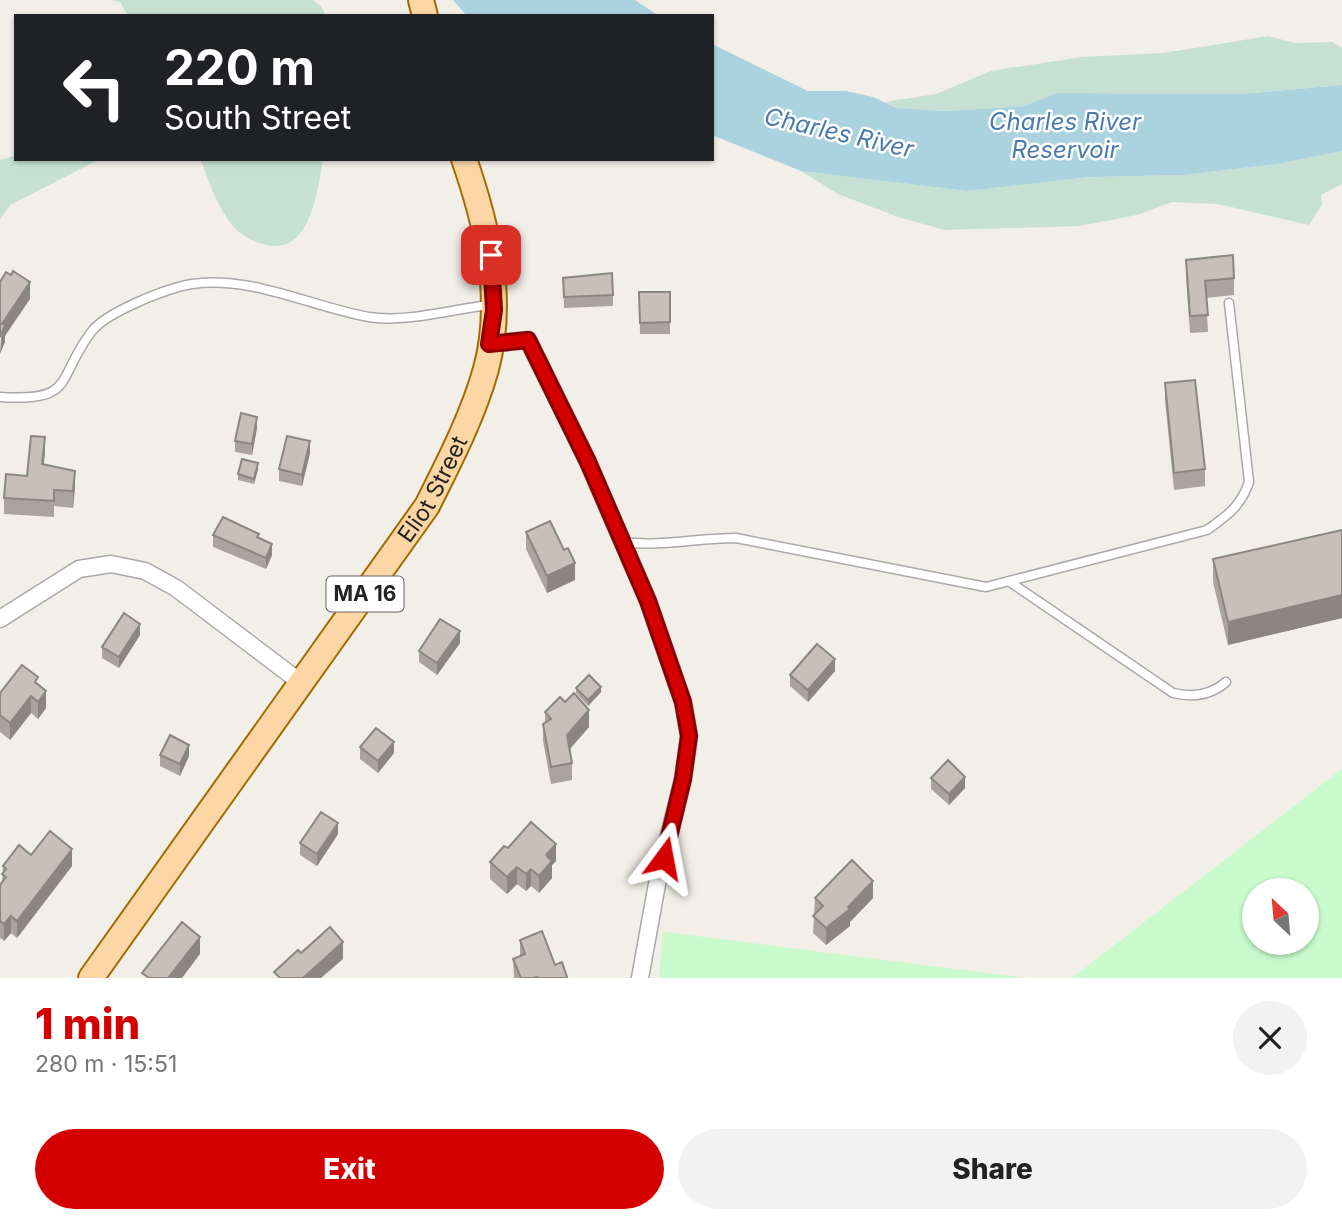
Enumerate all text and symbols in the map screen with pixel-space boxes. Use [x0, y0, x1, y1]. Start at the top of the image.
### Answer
text: 220 m [164, 38, 315, 97]
icon: left [49, 42, 140, 133]
text: South Street [164, 98, 351, 137]
water label: Charles River [762, 101, 917, 164]
water label: Charles River Reservoir [989, 107, 1142, 164]
pin [461, 225, 521, 285]
icon: arrive [472, 236, 510, 274]
street label: Eliot Street [392, 431, 473, 548]
road number: MA 16 [326, 576, 404, 612]
position arrow [627, 821, 701, 895]
north arrow [1242, 878, 1320, 956]
map controls [1242, 878, 1319, 955]
text: 1 min [35, 998, 140, 1049]
button: close [1233, 1001, 1307, 1075]
text: 280 m · 15:51 [35, 1050, 177, 1078]
button: Exit [35, 1129, 664, 1209]
button: Share [678, 1129, 1307, 1209]

